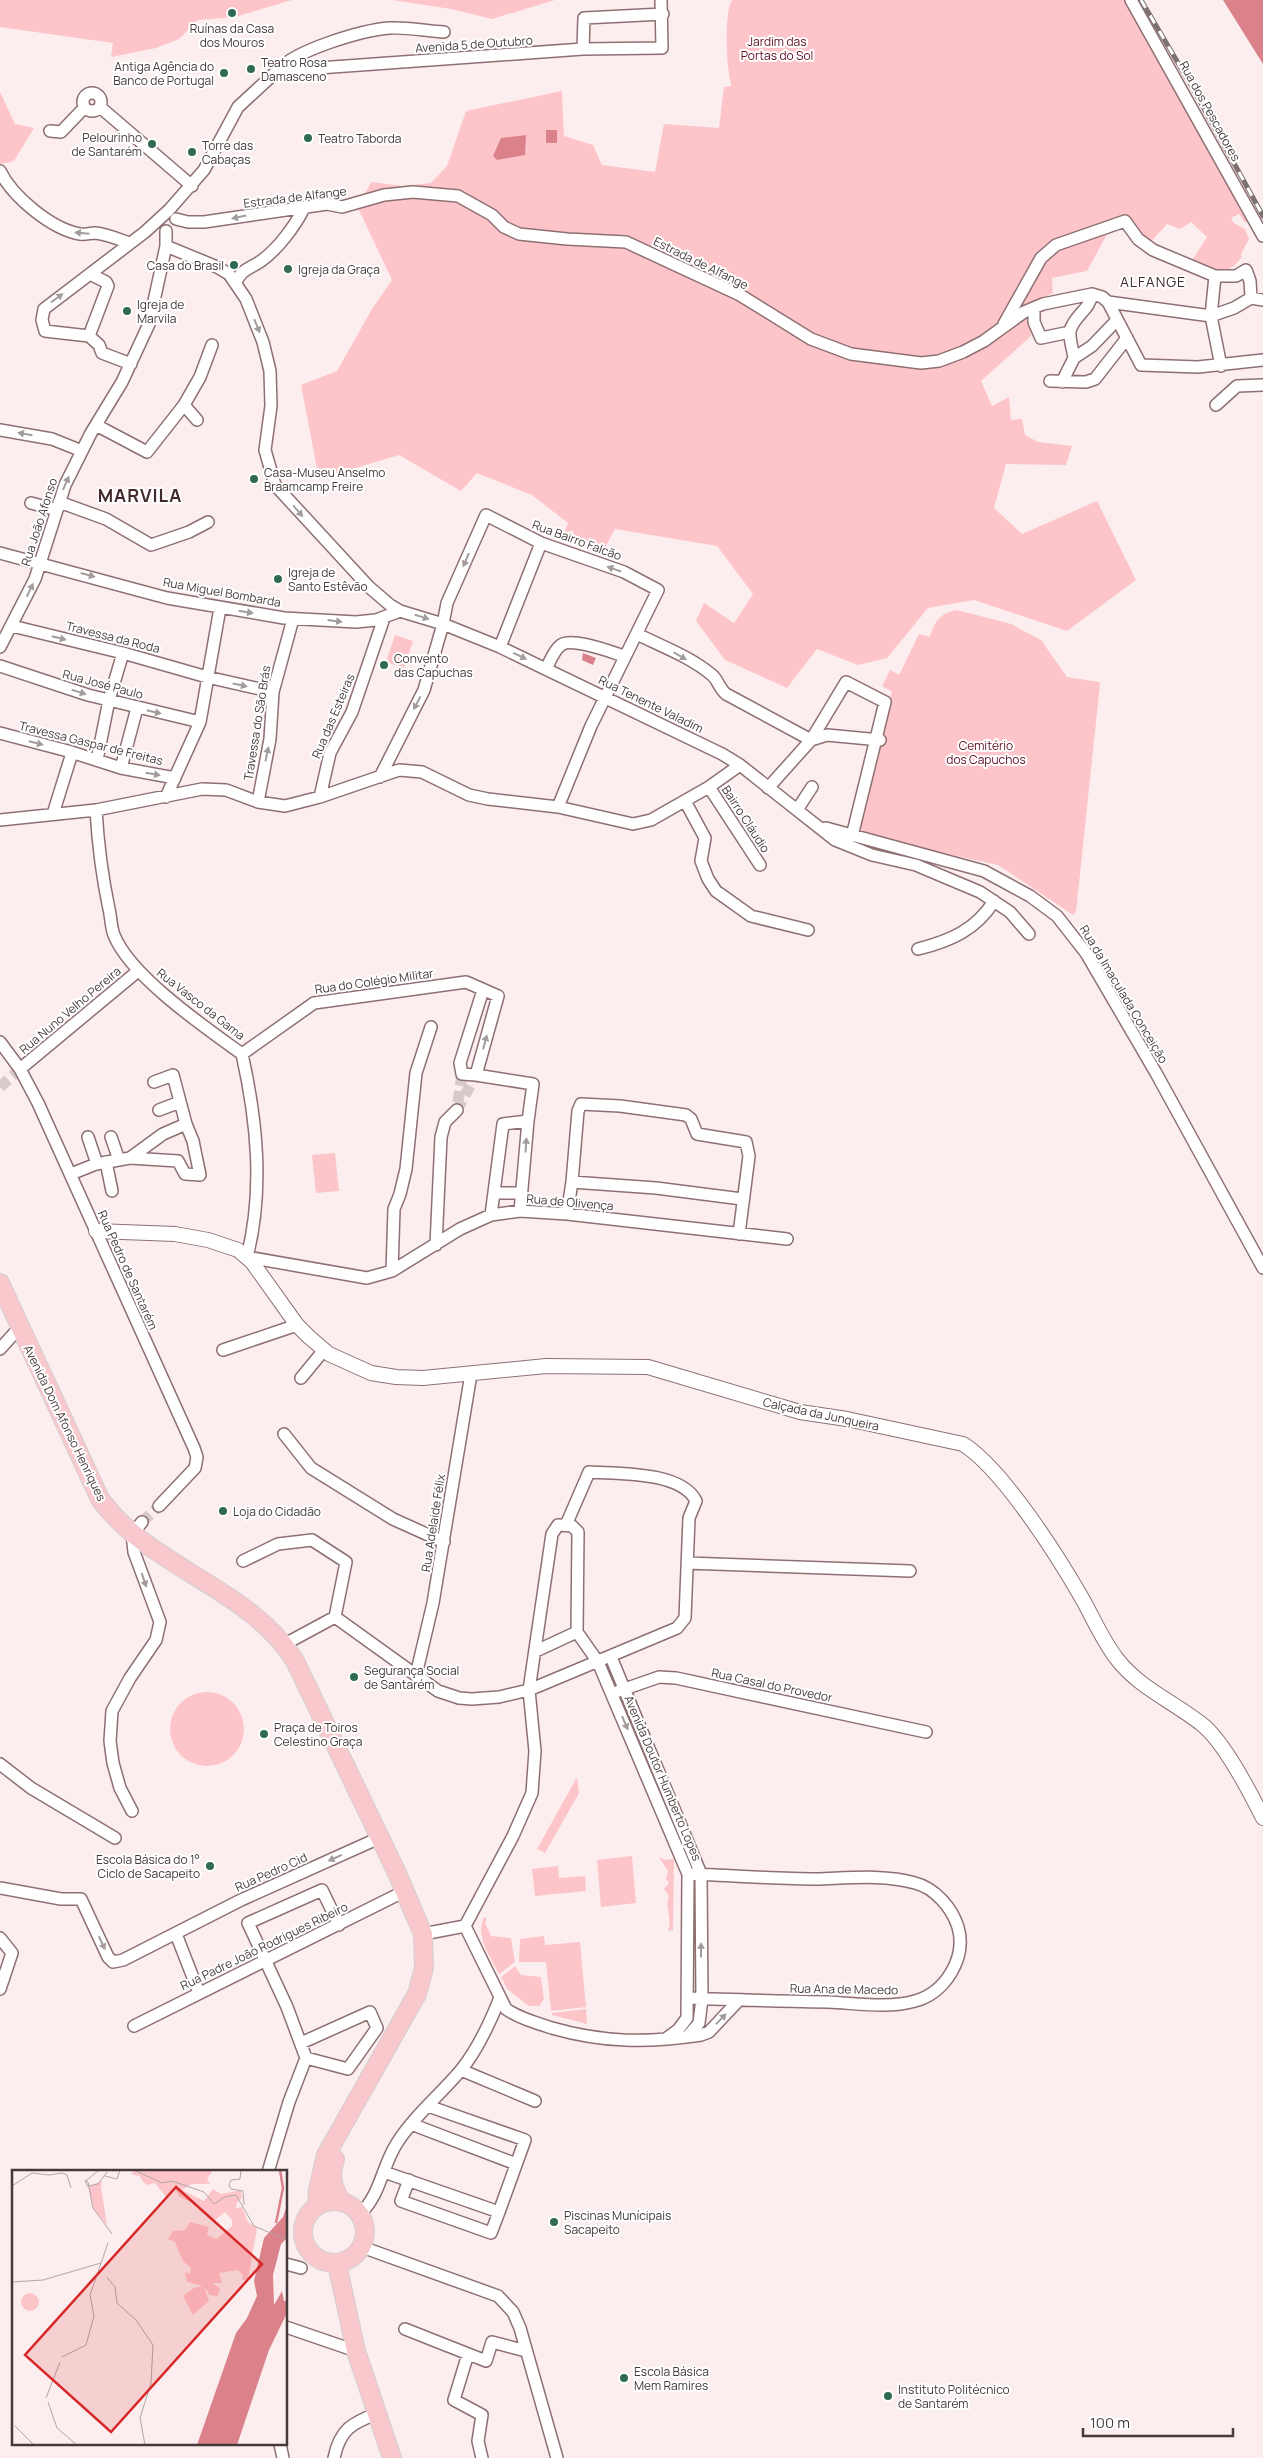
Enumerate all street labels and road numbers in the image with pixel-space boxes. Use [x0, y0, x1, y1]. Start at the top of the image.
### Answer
street label: Avenida 5 de Outubro [415, 31, 533, 57]
street label: Rua dos Pescadores [1175, 58, 1245, 164]
street label: Estrada de Alfange [242, 182, 348, 212]
street label: Estrada de Alfange [651, 233, 751, 293]
street label: Rua João Afonso [17, 476, 61, 568]
street label: Rua Bairro Falcão [530, 516, 624, 564]
street label: Rua Miguel Bombarda [162, 573, 282, 611]
street label: Travessa da Roda [64, 617, 162, 657]
street label: Travessa do São Brás [240, 664, 274, 782]
street label: Rua José Paulo [61, 665, 145, 703]
street label: Rua das Esteiras [307, 671, 359, 761]
street label: Rua Tenente Valadim [596, 671, 706, 737]
street label: Travessa Gaspar de Freitas [17, 717, 165, 769]
street label: Bairro Cláudio [718, 782, 774, 856]
street label: Rua da Imaculada Conceição [1076, 922, 1172, 1066]
street label: Rua Nuno Velho Pereira [16, 962, 124, 1058]
street label: Rua Vasco da Gama [153, 964, 249, 1044]
street label: Rua do Colégio Militar [314, 964, 435, 998]
street label: Rua de Olivença [526, 1190, 614, 1214]
street label: Rua Pedro de Santarém [94, 1207, 162, 1333]
street label: Avenida Dom Afonso Henriques [20, 1342, 110, 1504]
street label: Calçada da Junqueira [761, 1393, 881, 1435]
street label: Rua Adelaide Félix [417, 1472, 449, 1573]
street label: Rua Casal do Provedor [710, 1664, 835, 1706]
street label: Avenida Doutor Humberto Lopes [620, 1693, 706, 1863]
street label: Rua Pedro Cid [232, 1849, 310, 1895]
street label: Rua Padre João Rodrigues Ribeiro [177, 1898, 351, 1994]
street label: Rua Ana de Macedo [790, 1980, 898, 1998]

